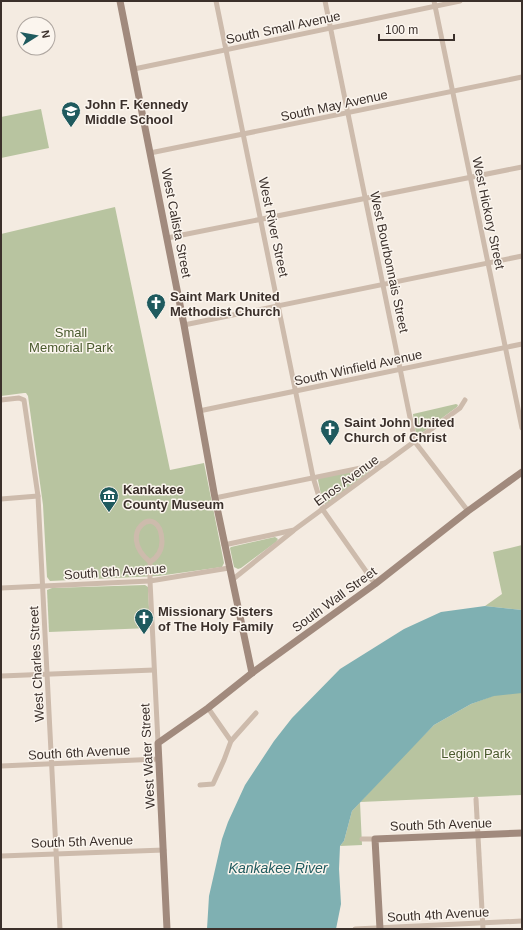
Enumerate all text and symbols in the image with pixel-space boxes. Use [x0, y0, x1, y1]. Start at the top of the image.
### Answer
street label: South Small Avenue [224, 8, 342, 47]
north arrow [16, 16, 56, 56]
scale bar [379, 16, 454, 42]
text: 100 m [385, 23, 418, 37]
text: N [39, 29, 52, 39]
street label: South May Avenue [279, 87, 389, 124]
place label: John F. Kennedy Middle School [85, 97, 189, 127]
school or university icon: John F. Kennedy Middle School [60, 100, 82, 128]
street label: West Hickory Street [469, 155, 508, 271]
street label: West Calista Street [159, 167, 195, 279]
street label: West River Street [256, 176, 291, 279]
street label: West Bourbonnais Street [367, 190, 412, 335]
place label: Saint Mark United Methodist Church [170, 289, 281, 319]
church icon: Saint Mark United Methodist Church [145, 292, 167, 320]
park label: Small Memorial Park [29, 325, 113, 355]
street label: South Winfield Avenue [293, 347, 424, 388]
place label: Saint John United Church of Christ [344, 415, 455, 445]
church icon: Saint John United Church of Christ [319, 418, 341, 446]
street label: Enos Avenue [311, 452, 382, 509]
place label: Kankakee County Museum [123, 482, 224, 512]
museum icon: Kankakee County Museum [98, 485, 120, 513]
street label: South 8th Avenue [63, 560, 167, 583]
street label: South Wall Street [289, 564, 380, 635]
place label: Missionary Sisters of The Holy Family [158, 604, 274, 634]
street label: West Charles Street [26, 605, 47, 722]
church icon: Missionary Sisters of The Holy Family [133, 607, 155, 635]
street label: West Water Street [137, 703, 158, 809]
street label: South 6th Avenue [27, 742, 131, 763]
park label: Legion Park [441, 746, 511, 761]
street label: South 5th Avenue [390, 815, 492, 834]
street label: South 5th Avenue [31, 832, 133, 851]
water label: Kankakee River [229, 860, 329, 876]
street label: South 4th Avenue [386, 904, 490, 925]

